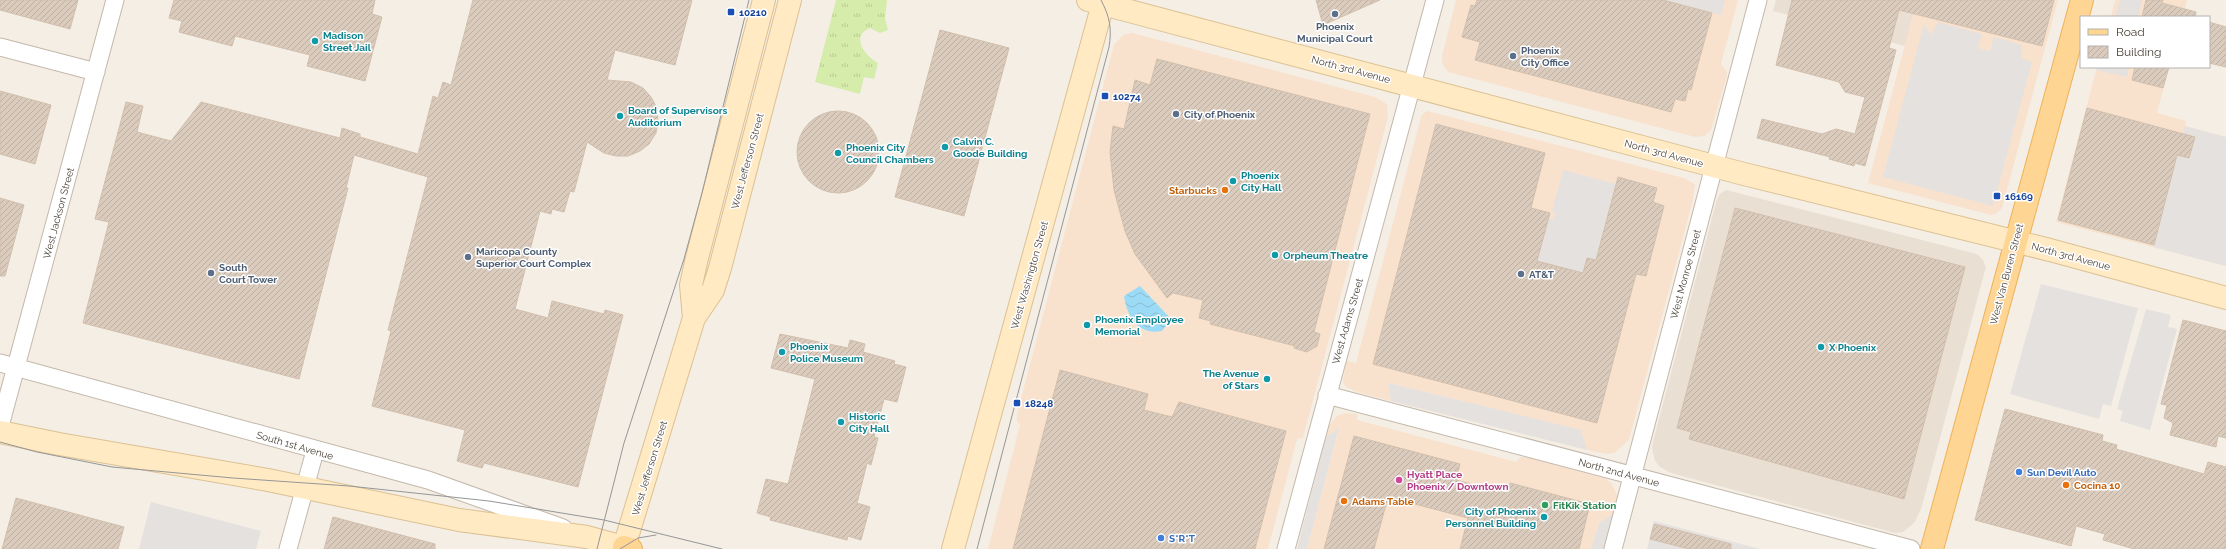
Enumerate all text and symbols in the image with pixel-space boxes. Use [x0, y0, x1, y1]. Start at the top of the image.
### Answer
marker: 10210 [726, 7, 736, 17]
place label: 10210 [739, 7, 767, 18]
marker: Phoenix Municipal Court [1330, 9, 1340, 19]
legend [2080, 16, 2210, 68]
place label: Phoenix Municipal Court [1297, 21, 1373, 44]
text: Road [2116, 25, 2145, 39]
place label: Madison Street Jail [323, 30, 372, 53]
marker: Madison Street Jail [310, 36, 320, 46]
place label: Phoenix City Office [1521, 45, 1569, 68]
text: Building [2116, 45, 2162, 59]
marker: Phoenix City Office [1508, 51, 1518, 61]
street label: North 3rd Avenue [1310, 54, 1392, 85]
marker: 10274 [1100, 91, 1110, 101]
place label: 10274 [1113, 91, 1141, 102]
place label: Board of Supervisors Auditorium [628, 105, 728, 128]
marker: City of Phoenix [1171, 109, 1181, 119]
place label: City of Phoenix [1184, 109, 1256, 120]
marker: Board of Supervisors Auditorium [615, 111, 625, 121]
street label: West Jefferson Street [729, 111, 766, 210]
place label: Calvin C. Goode Building [953, 136, 1027, 159]
street label: North 3rd Avenue [1623, 138, 1705, 169]
place label: Phoenix City Council Chambers [846, 142, 934, 165]
marker: Calvin C. Goode Building [940, 142, 950, 152]
marker: Phoenix City Council Chambers [833, 148, 843, 158]
street label: West Jackson Street [41, 166, 76, 260]
place label: Phoenix City Hall [1241, 170, 1282, 193]
marker: Phoenix City Hall [1228, 176, 1238, 186]
place label: Starbucks [1169, 185, 1217, 196]
marker: Starbucks [1220, 185, 1230, 195]
marker: 16169 [1992, 191, 2002, 201]
place label: 16169 [2005, 191, 2033, 202]
street label: West Washington Street [1009, 219, 1050, 330]
street label: West Van Buren Street [1988, 222, 2025, 326]
street label: West Monroe Street [1668, 228, 1703, 320]
street label: North 3rd Avenue [2030, 241, 2112, 272]
place label: Maricopa County Superior Court Complex [476, 246, 592, 269]
marker: Orpheum Theatre [1270, 250, 1280, 260]
place label: Orpheum Theatre [1283, 250, 1368, 261]
marker: Maricopa County Superior Court Complex [463, 252, 473, 262]
place label: South Court Tower [219, 262, 277, 285]
marker: South Court Tower [206, 268, 216, 278]
marker: AT&T [1516, 269, 1526, 279]
place label: AT&T [1529, 269, 1555, 280]
street label: West Adams Street [1330, 276, 1365, 365]
place label: Phoenix Employee Memorial [1095, 314, 1184, 337]
marker: Phoenix Employee Memorial [1082, 320, 1092, 330]
place label: Phoenix Police Museum [790, 341, 863, 364]
marker: X Phoenix [1816, 342, 1826, 352]
place label: X Phoenix [1828, 342, 1877, 353]
marker: Phoenix Police Museum [777, 347, 787, 357]
place label: The Avenue of Stars [1203, 368, 1259, 391]
marker: The Avenue of Stars [1262, 374, 1272, 384]
marker: 18248 [1012, 398, 1022, 408]
place label: 18248 [1025, 398, 1053, 409]
place label: Historic City Hall [849, 411, 890, 434]
marker: Historic City Hall [836, 417, 846, 427]
street label: West Jefferson Street [630, 419, 669, 517]
street label: South 1st Avenue [255, 429, 335, 462]
street label: North 2nd Avenue [1577, 456, 1661, 489]
marker: Sun Devil Auto [2014, 467, 2024, 477]
place label: Sun Devil Auto [2027, 467, 2096, 478]
place label: Hyatt Place Phoenix / Downtown [1407, 469, 1509, 492]
marker: Hyatt Place Phoenix / Downtown [1394, 475, 1404, 485]
marker: Cocina 10 [2061, 480, 2071, 490]
place label: Cocina 10 [2074, 480, 2120, 491]
marker: Adams Table [1339, 496, 1349, 506]
place label: Adams Table [1352, 496, 1414, 507]
marker: FitKik Station [1540, 500, 1550, 510]
place label: FitKik Station [1553, 500, 1616, 511]
place label: City of Phoenix Personnel Building [1446, 506, 1537, 529]
marker: City of Phoenix Personnel Building [1539, 512, 1549, 522]
marker: S*R*T [1156, 533, 1166, 543]
place label: S*R*T [1169, 533, 1196, 544]

